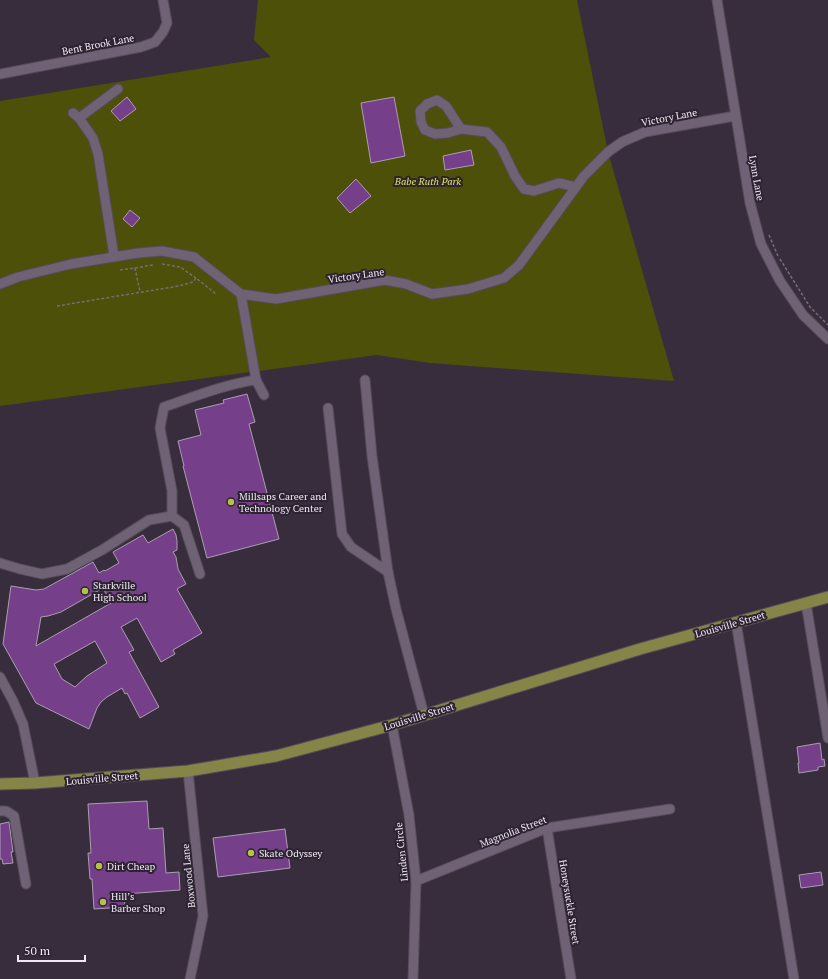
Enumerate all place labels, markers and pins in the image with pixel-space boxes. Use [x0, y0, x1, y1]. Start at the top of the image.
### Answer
place label: Millsaps Career and Technology Center [239, 490, 327, 515]
marker: Millsaps Career and Technology Center [226, 497, 236, 507]
place label: Starkville High School [93, 579, 147, 604]
marker: Starkville High School [80, 586, 90, 596]
place label: Skate Odyssey [259, 847, 323, 860]
marker: Skate Odyssey [246, 848, 256, 858]
place label: Dirt Cheap [107, 860, 155, 873]
marker: Dirt Cheap [94, 861, 104, 871]
place label: Hill’s Barber Shop [111, 890, 166, 915]
marker: Hill’s Barber Shop [98, 897, 108, 907]

